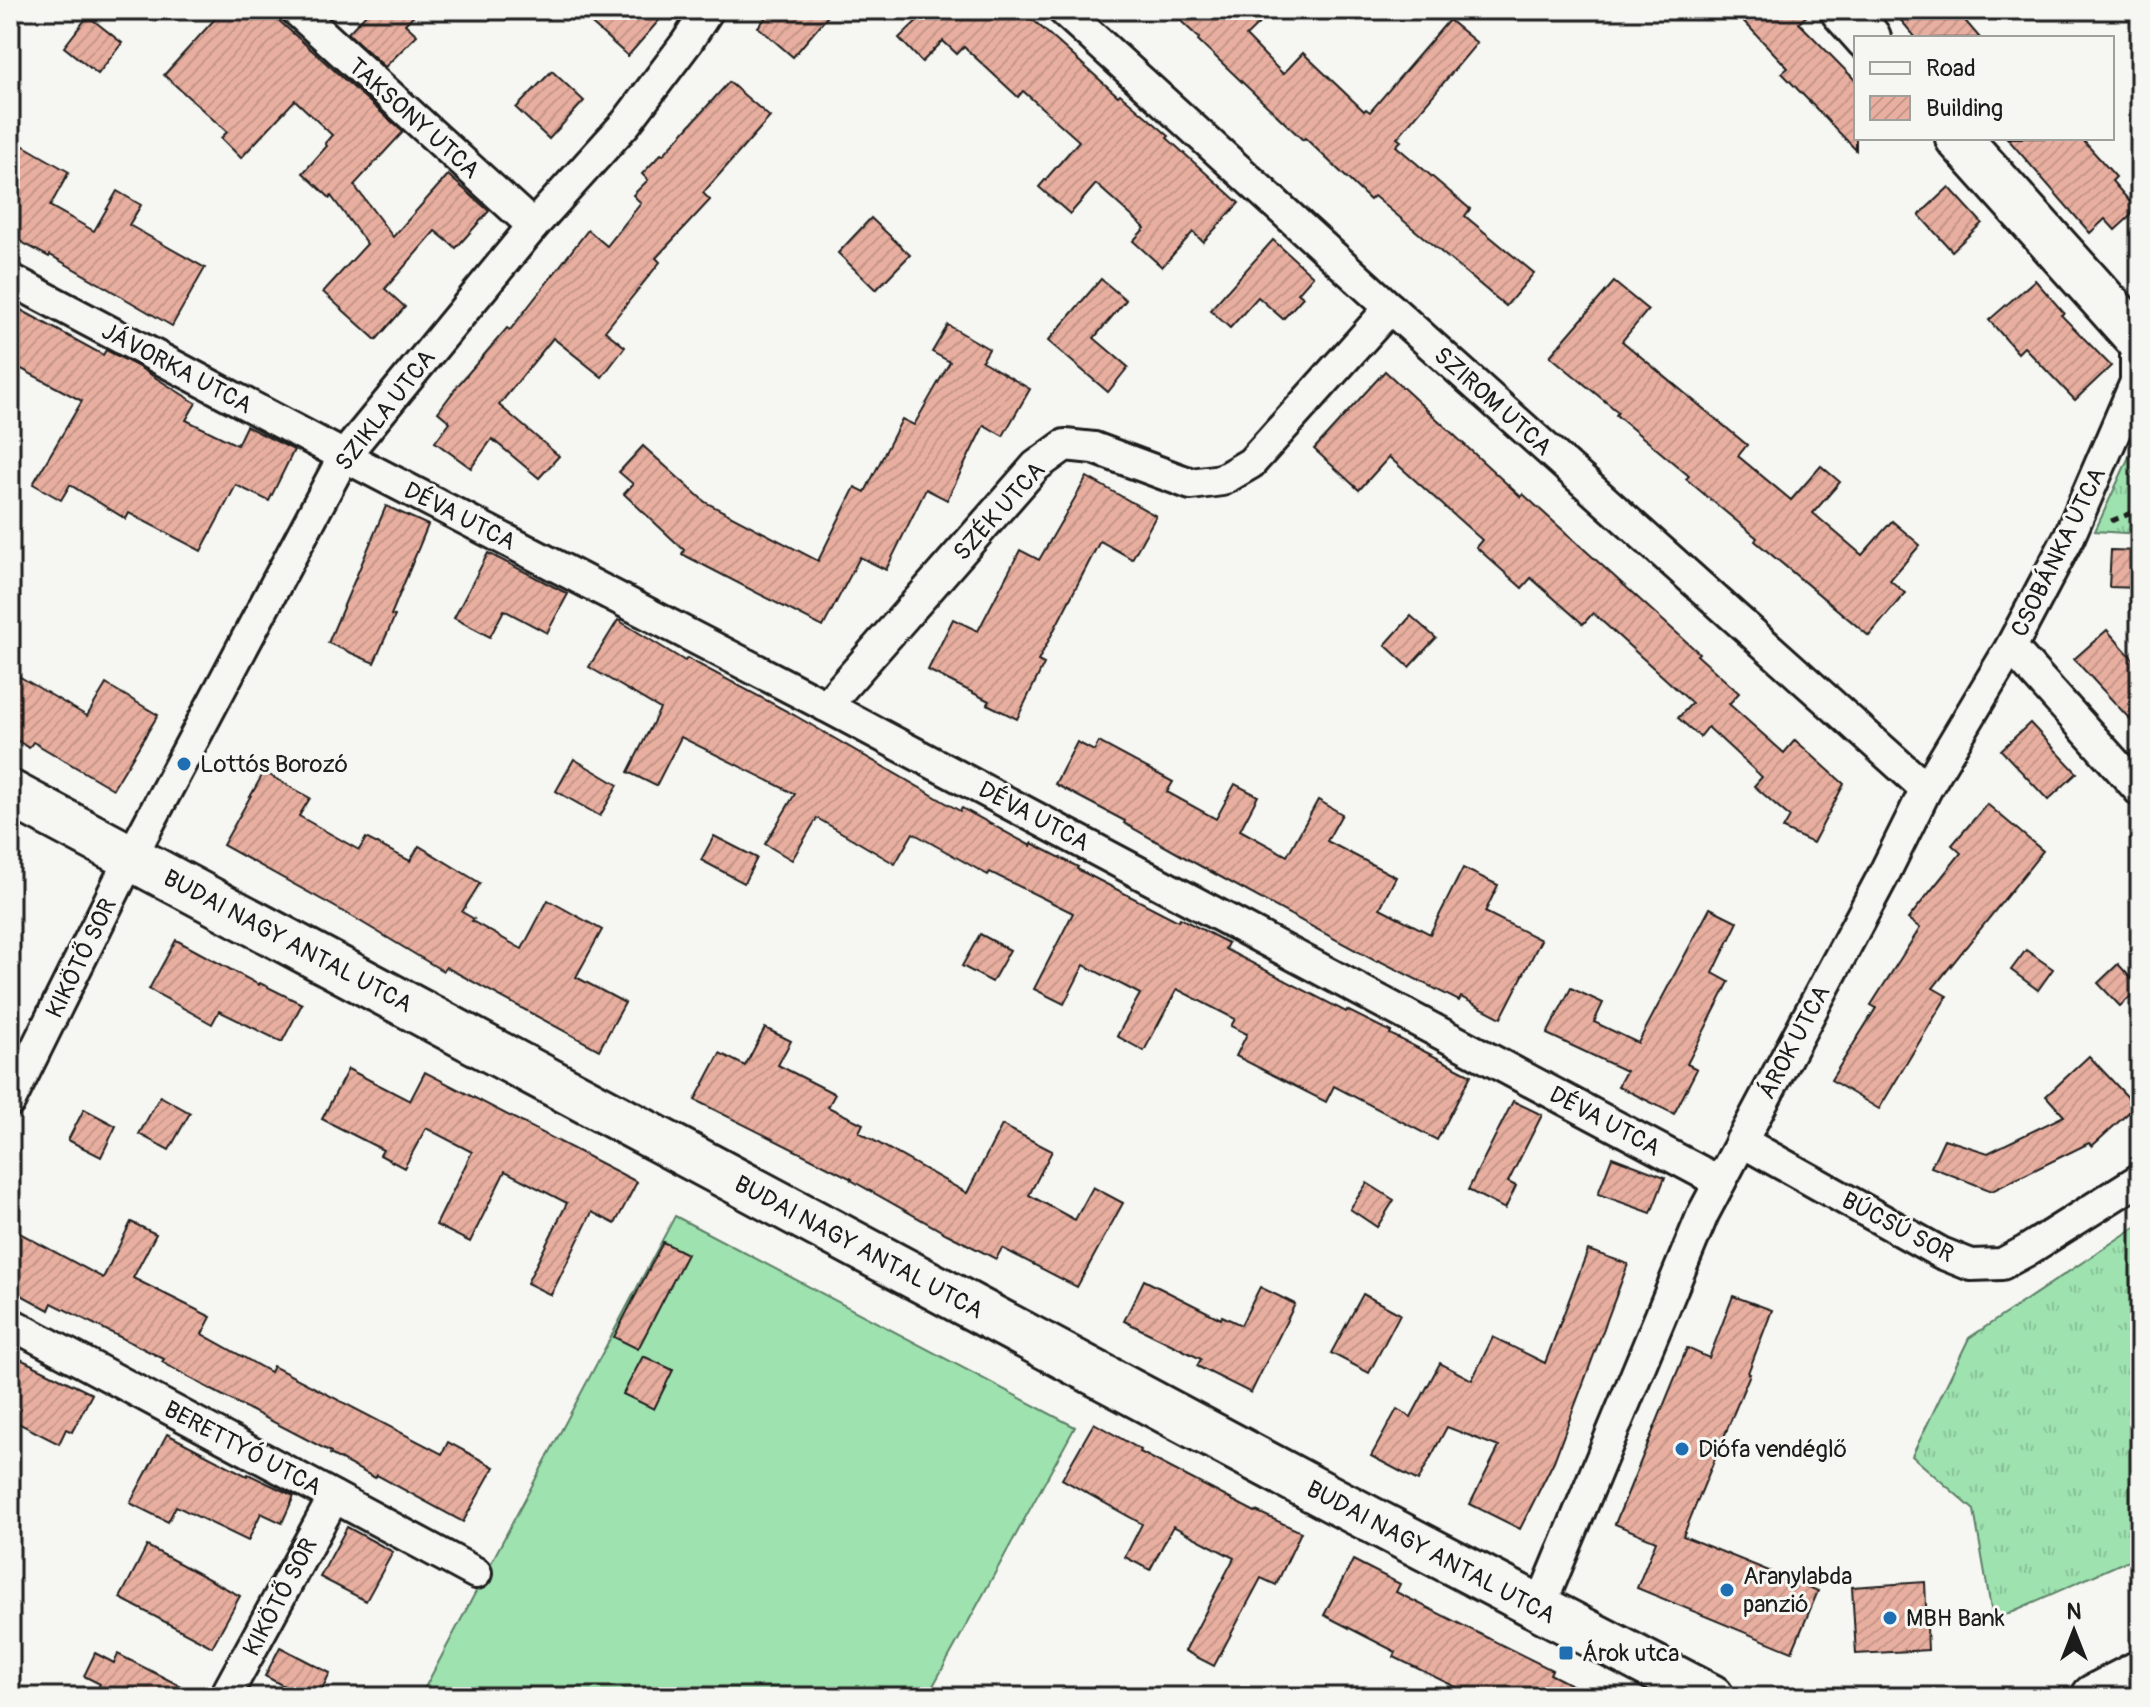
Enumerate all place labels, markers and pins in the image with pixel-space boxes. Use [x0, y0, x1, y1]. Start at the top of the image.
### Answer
place label: Lottós Borozó [200, 750, 348, 779]
marker: Lottós Borozó [175, 755, 193, 773]
place label: Diófa vendéglő [1698, 1435, 1847, 1464]
marker: Diófa vendéglő [1673, 1440, 1691, 1458]
place label: Aranylabda panzió [1743, 1562, 1853, 1619]
marker: Aranylabda panzió [1718, 1581, 1736, 1599]
place label: MBH Bank [1906, 1604, 2005, 1633]
marker: MBH Bank [1881, 1609, 1899, 1627]
place label: Árok utca [1582, 1639, 1679, 1668]
marker: Árok utca [1557, 1644, 1575, 1662]

